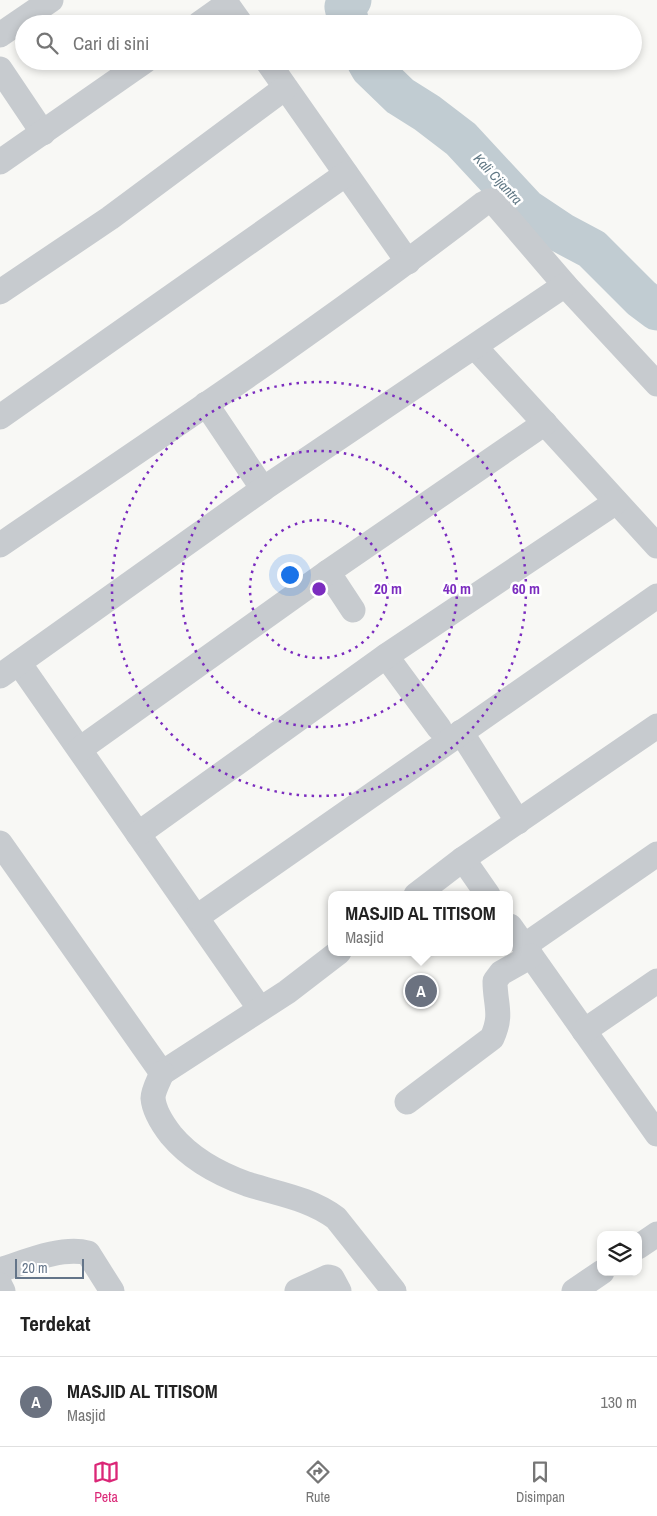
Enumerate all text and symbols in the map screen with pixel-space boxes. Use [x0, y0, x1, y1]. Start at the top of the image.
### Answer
search box [15, 15, 642, 70]
icon: search [33, 29, 61, 57]
text: Cari di sini [73, 30, 149, 56]
water label: Kali Cijantra [470, 150, 526, 208]
your location [277, 562, 303, 588]
text: 20 m [374, 578, 402, 599]
text: 40 m [443, 578, 471, 599]
text: 60 m [512, 578, 540, 599]
centre of rings [310, 580, 328, 598]
popup [328, 891, 513, 956]
text: MASJID AL TITISOM [345, 900, 496, 926]
text: Masjid [345, 926, 384, 948]
pin: A [405, 972, 437, 1010]
map controls [597, 1231, 642, 1276]
button: layers [597, 1231, 642, 1276]
scale bar [15, 1256, 84, 1279]
text: 20 m [22, 1259, 48, 1277]
text: Terdekat [20, 1309, 91, 1338]
text: MASJID AL TITISOM [67, 1378, 218, 1404]
text: A [31, 1391, 41, 1413]
text: 130 m [601, 1391, 637, 1413]
text: Masjid [67, 1404, 106, 1426]
tab: Peta [92, 1458, 120, 1506]
tab: Rute [304, 1458, 332, 1506]
tab: Disimpan [516, 1458, 565, 1506]

